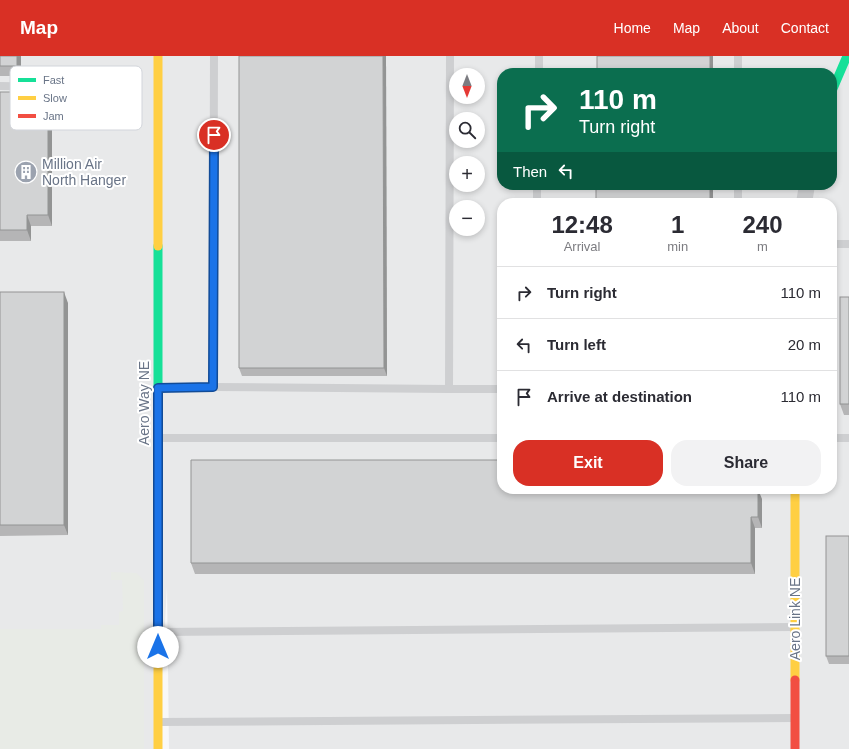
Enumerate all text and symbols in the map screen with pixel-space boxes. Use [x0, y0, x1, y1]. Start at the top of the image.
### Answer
text: Map [20, 17, 58, 38]
text: Home [614, 20, 651, 36]
text: Map [673, 20, 700, 36]
text: About [722, 20, 759, 36]
text: Contact [781, 20, 829, 36]
legend [10, 66, 142, 130]
north arrow [449, 68, 485, 104]
map controls [449, 68, 485, 236]
text: Fast [43, 74, 64, 86]
icon: right [513, 84, 565, 136]
text: 110 m [579, 84, 657, 115]
text: Slow [43, 92, 67, 104]
text: Jam [43, 110, 64, 122]
button: search [449, 112, 485, 148]
text: Turn right [579, 117, 655, 137]
pin [197, 118, 231, 152]
icon: arrive [203, 124, 225, 146]
place label: Million Air North Hanger [42, 156, 126, 188]
button: + [449, 156, 485, 192]
building icon: Million Air North Hanger [13, 159, 39, 185]
icon: left [555, 160, 577, 182]
text: Then [513, 163, 547, 180]
button: − [449, 200, 485, 236]
text: 12:48 [551, 211, 613, 238]
text: 1 [671, 211, 684, 238]
text: 240 [743, 211, 783, 238]
text: Arrival [564, 239, 601, 254]
text: min [667, 239, 688, 254]
text: m [757, 239, 768, 254]
icon: right [513, 282, 535, 304]
text: Turn right [547, 284, 617, 301]
text: 110 m [780, 284, 821, 301]
icon: left [513, 334, 535, 356]
text: Turn left [547, 336, 606, 353]
text: 20 m [788, 336, 821, 353]
street label: Aero Way NE [136, 361, 152, 445]
icon: arrive [513, 386, 535, 408]
text: Arrive at destination [547, 388, 692, 405]
text: 110 m [780, 388, 821, 405]
button: Exit [513, 440, 663, 486]
button: Share [671, 440, 821, 486]
street label: Aero Link NE [787, 578, 803, 660]
position arrow [137, 626, 179, 668]

